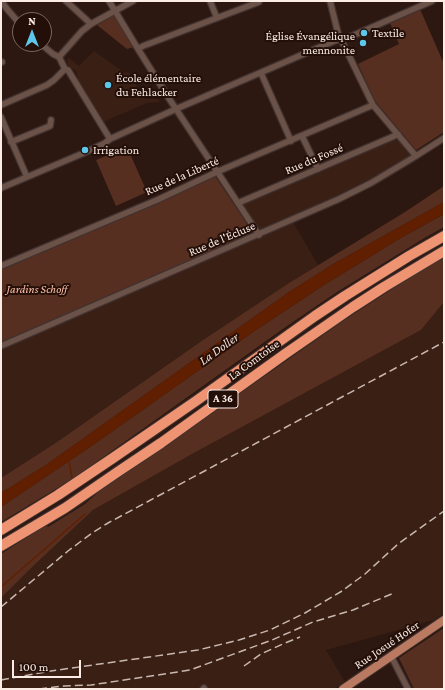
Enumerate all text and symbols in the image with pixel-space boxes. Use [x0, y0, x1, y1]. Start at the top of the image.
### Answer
north arrow [12, 12, 52, 52]
text: N [28, 15, 36, 27]
place label: Textile [372, 26, 404, 40]
marker: Textile [359, 28, 369, 38]
place label: Église Évangélique mennonite [265, 29, 355, 57]
marker: Église Évangélique mennonite [358, 38, 368, 48]
place label: École élémentaire du Fehlacker [116, 71, 201, 99]
marker: École élémentaire du Fehlacker [103, 80, 113, 90]
street label: Rue du Fossé [283, 140, 345, 178]
place label: Irrigation [93, 143, 139, 157]
marker: Irrigation [80, 145, 90, 155]
street label: Rue de la Liberté [143, 153, 221, 199]
street label: Rue de l'Écluse [186, 218, 258, 260]
park label: Jardins Schoff [7, 282, 67, 296]
water label: La Doller [196, 329, 242, 369]
street label: La Comtoise [226, 337, 282, 383]
road number: A 36 [208, 390, 238, 408]
street label: Rue Josué Hofer [352, 618, 422, 672]
scale bar [14, 652, 83, 678]
text: 100 m [19, 660, 48, 674]

